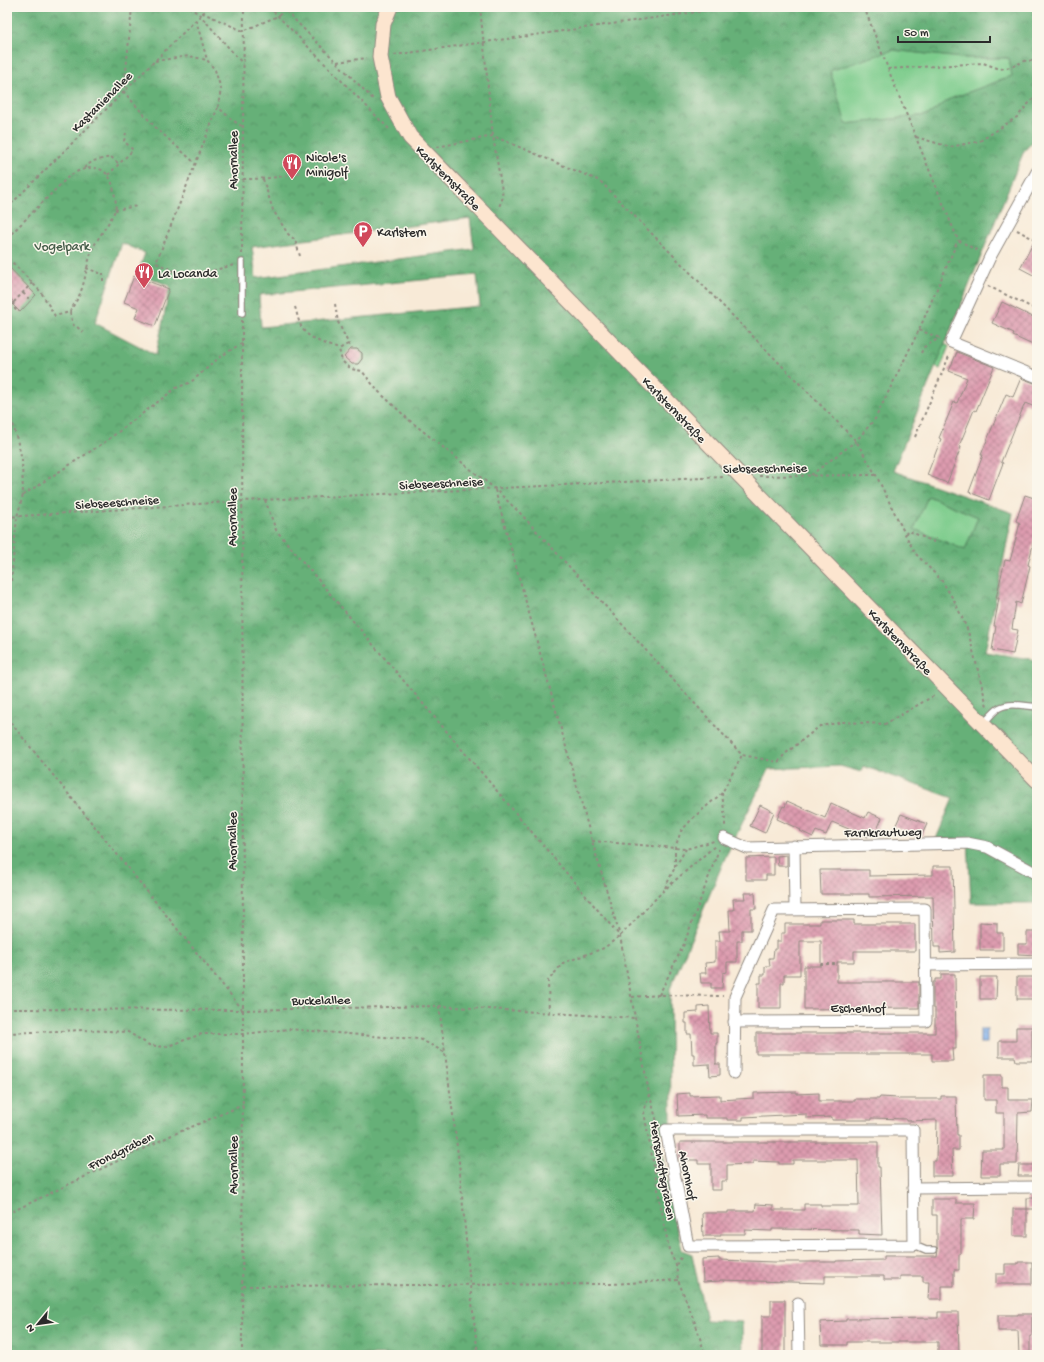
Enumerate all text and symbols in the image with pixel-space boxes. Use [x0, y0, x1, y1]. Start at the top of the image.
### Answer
scale bar [898, 18, 990, 44]
text: 50 m [904, 27, 929, 41]
street label: Kastanienallee [69, 69, 137, 136]
street label: Ahornallee [227, 130, 242, 189]
street label: Karlsternstraße [412, 143, 483, 215]
place label: Nicole's Minigolf [306, 151, 349, 181]
restaurant icon: Nicole's Minigolf [281, 152, 303, 180]
parking icon: Karlstern [352, 220, 374, 248]
place label: Karlstern [377, 226, 427, 241]
park label: Vogelpark [34, 240, 91, 255]
restaurant icon: La Locanda [133, 261, 155, 289]
place label: La Locanda [158, 267, 218, 282]
street label: Karlsternstraße [638, 375, 709, 447]
street label: Siebseeschneise [723, 461, 807, 478]
street label: Siebseeschneise [399, 475, 484, 494]
street label: Ahornallee [226, 487, 241, 546]
street label: Siebseeschneise [75, 493, 160, 514]
street label: Karlsternstraße [864, 607, 935, 679]
street label: Ahornallee [226, 811, 241, 870]
street label: Farnkrautweg [843, 825, 922, 842]
street label: Buckelallee [290, 993, 351, 1010]
street label: Eschenhof [831, 1002, 886, 1017]
street label: Herrschaftsgraben [645, 1120, 678, 1222]
street label: Frondgraben [85, 1130, 157, 1175]
street label: Ahornallee [227, 1135, 242, 1194]
street label: Ahornhof [674, 1150, 699, 1202]
north arrow [18, 1304, 58, 1344]
text: N [24, 1322, 38, 1334]

